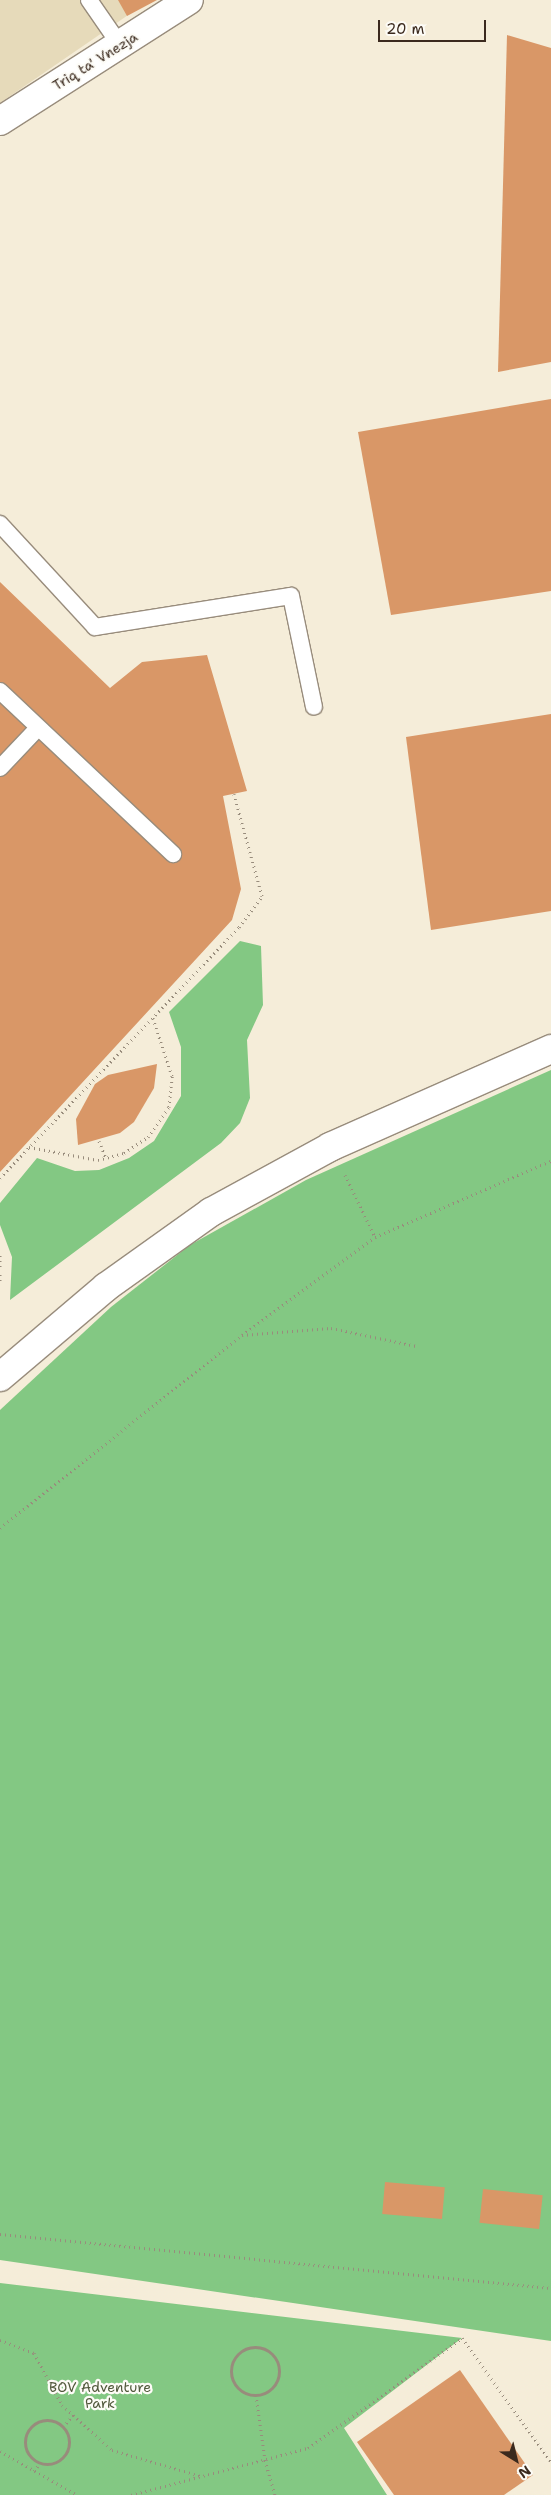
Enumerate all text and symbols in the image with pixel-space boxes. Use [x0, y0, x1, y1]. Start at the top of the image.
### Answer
scale bar [381, 10, 488, 42]
text: 20 m [386, 19, 425, 39]
street label: Triq ta' Vnezja [49, 28, 141, 94]
park label: BOV Adventure Park [49, 2379, 151, 2412]
north arrow [491, 2435, 541, 2485]
text: N [515, 2462, 535, 2483]

